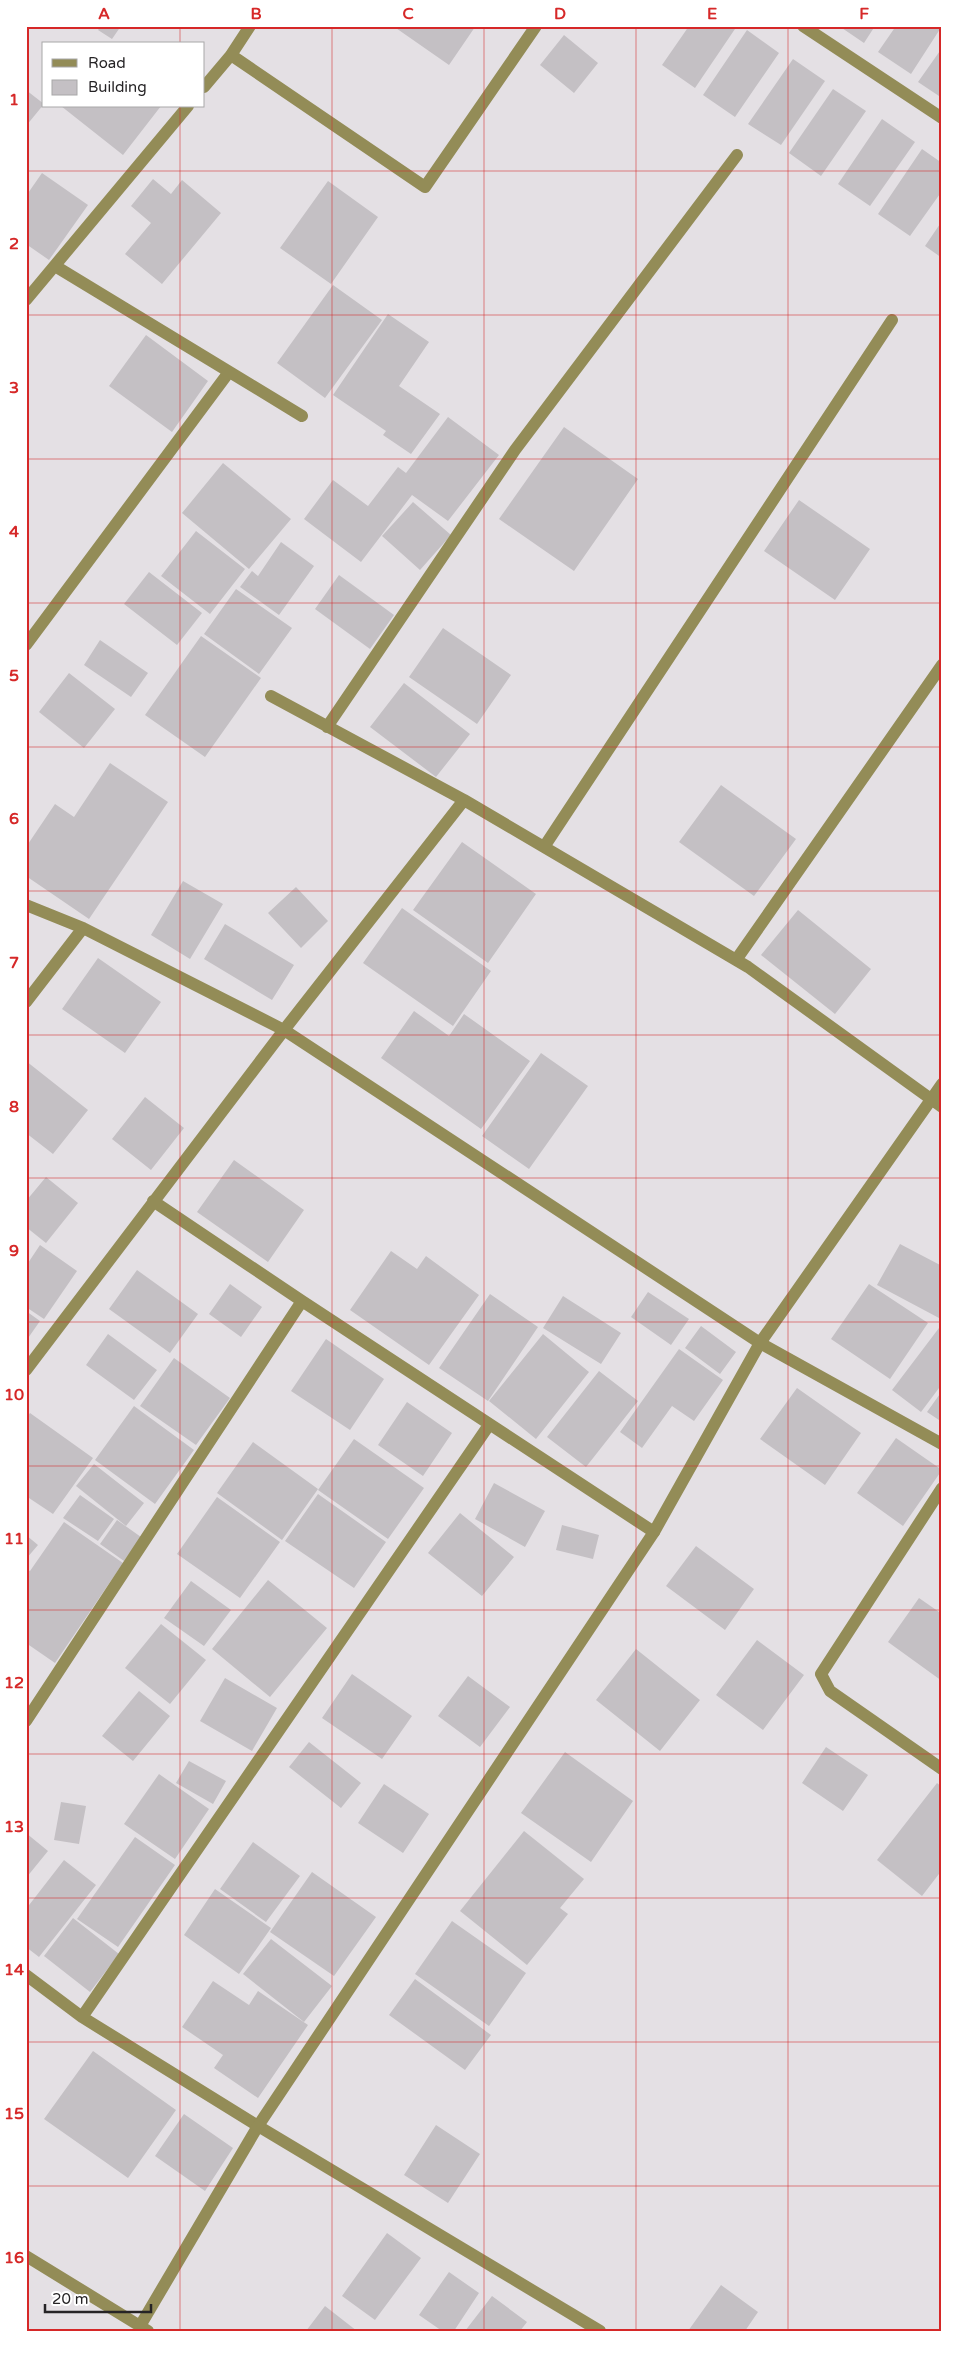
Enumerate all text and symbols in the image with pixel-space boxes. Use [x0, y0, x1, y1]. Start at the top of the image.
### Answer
text: A [98, 4, 110, 24]
text: B [250, 4, 262, 24]
text: C [402, 4, 414, 24]
text: D [554, 4, 566, 24]
text: E [707, 4, 717, 24]
text: F [859, 4, 869, 24]
legend [42, 42, 205, 108]
text: Road [88, 54, 126, 72]
text: Building [88, 78, 147, 96]
text: 1 [9, 90, 19, 110]
text: 2 [9, 234, 19, 254]
text: 3 [9, 378, 19, 398]
text: 4 [9, 522, 19, 542]
text: 5 [9, 666, 19, 686]
text: 6 [9, 809, 19, 829]
text: 7 [9, 953, 19, 973]
text: 8 [9, 1097, 19, 1117]
text: 9 [9, 1241, 19, 1261]
text: 10 [4, 1385, 24, 1405]
text: 11 [4, 1529, 24, 1549]
text: 12 [4, 1673, 24, 1693]
text: 13 [4, 1817, 24, 1837]
text: 14 [4, 1960, 24, 1980]
text: 15 [4, 2104, 24, 2124]
text: 16 [4, 2248, 24, 2268]
scale bar [45, 2282, 151, 2314]
text: 20 m [52, 2290, 89, 2308]

